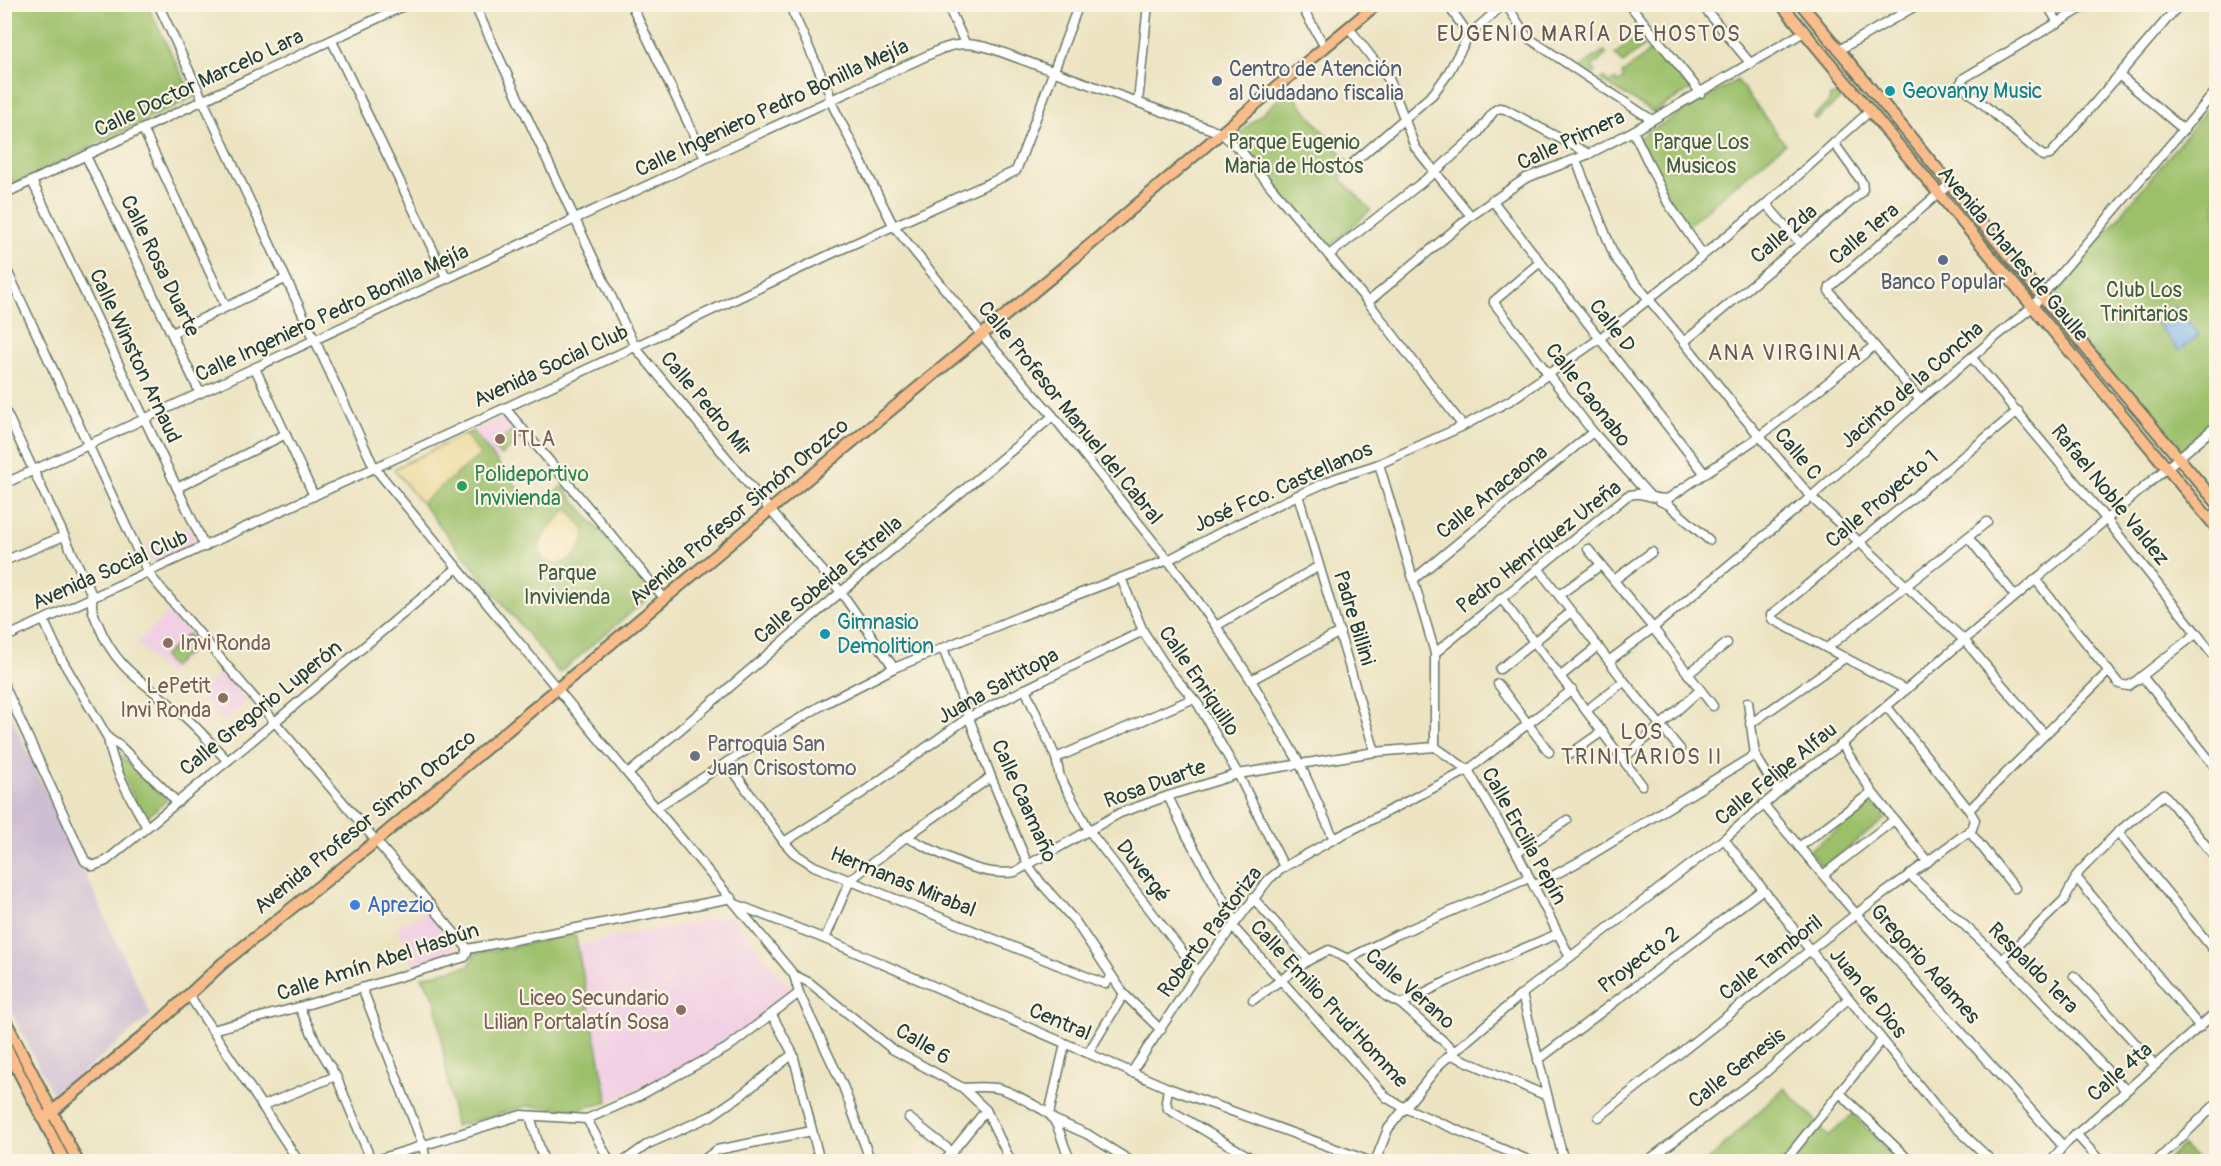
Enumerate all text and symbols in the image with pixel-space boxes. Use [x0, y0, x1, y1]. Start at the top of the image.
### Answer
district label: EUGENIO MARÍA DE HOSTOS [1437, 20, 1741, 48]
street label: Calle Doctor Marcelo Lara [90, 23, 308, 143]
street label: Calle Ingeniero Pedro Bonilla Mejía [631, 33, 913, 183]
place label: Centro de Atención al Ciudadano fiscalia [1229, 56, 1404, 107]
marker: Centro de Atención al Ciudadano fiscalia [1210, 74, 1224, 88]
place label: Geovanny Music [1902, 78, 2043, 105]
marker: Geovanny Music [1883, 84, 1897, 98]
street label: Calle Primera [1513, 103, 1629, 177]
park label: Parque Eugenio Maria de Hostos [1225, 129, 1364, 180]
park label: Parque Los Musicos [1653, 129, 1750, 180]
street label: Avenida Charles de Gaulle [1932, 161, 2095, 348]
street label: Calle Rosa Duarte [114, 191, 206, 342]
street label: Calle 1era [1823, 197, 1905, 271]
street label: Calle 2da [1745, 198, 1823, 270]
street label: Calle Ingeniero Pedro Bonilla Mejía [191, 238, 473, 388]
marker: Banco Popular [1936, 253, 1950, 267]
street label: Calle Winston Arnaud [83, 265, 187, 447]
place label: Banco Popular [1880, 269, 2006, 296]
park label: Club Los Trinitarios [2100, 277, 2189, 328]
street label: Calle D [1583, 294, 1641, 358]
street label: Calle Profesor Manuel del Cabral [971, 296, 1169, 530]
street label: Jacinto de la Concha [1835, 315, 1989, 455]
street label: Avenida Social Club [469, 318, 633, 414]
street label: Calle Caonabo [1539, 338, 1637, 452]
district label: ANA VIRGINIA [1708, 339, 1862, 367]
street label: Calle Pedro Mir [654, 346, 758, 463]
street label: Avenida Profesor Simón Orozco [624, 412, 854, 612]
street label: Rafael Noble Valdez [2045, 419, 2175, 571]
street label: Calle C [1768, 422, 1828, 486]
place label: ITLA [512, 426, 555, 453]
marker: ITLA [493, 432, 507, 446]
street label: José Fco. Castellanos [1189, 435, 1377, 539]
street label: Calle Anacaona [1431, 439, 1553, 545]
street label: Calle Proyecto 1 [1820, 444, 1944, 554]
place label: Polideportivo Invivienda [474, 461, 589, 512]
street label: Pedro Henríquez Ureña [1451, 474, 1627, 620]
marker: Polideportivo Invivienda [455, 479, 469, 493]
street label: Calle Sobeida Estrella [748, 510, 908, 650]
street label: Avenida Social Club [28, 523, 192, 617]
park label: Parque Invivienda [524, 560, 610, 611]
street label: Padre Billini [1327, 567, 1381, 669]
place label: Gimnasio Demolition [837, 609, 934, 660]
street label: Calle Enriquillo [1152, 621, 1246, 741]
marker: Gimnasio Demolition [818, 627, 832, 641]
place label: Invi Ronda [180, 630, 271, 657]
street label: Calle Gregorio Luperón [174, 634, 348, 782]
marker: Invi Ronda [161, 636, 175, 650]
street label: Juana Saltitopa [933, 642, 1063, 730]
place label: LePetit Invi Ronda [120, 673, 212, 724]
marker: LePetit Invi Ronda [216, 691, 230, 705]
street label: Calle Felipe Alfau [1709, 716, 1843, 832]
district label: LOS TRINITARIOS II [1561, 718, 1723, 771]
street label: Avenida Profesor Simón Orozco [248, 724, 482, 920]
place label: Parroquia San Juan Crisostomo [707, 731, 856, 782]
street label: Calle Caamaño [985, 735, 1063, 867]
marker: Parroquia San Juan Crisostomo [688, 749, 702, 763]
street label: Rosa Duarte [1100, 753, 1210, 815]
street label: Calle Ercilia Pepín [1475, 762, 1573, 910]
street label: Duvergé [1110, 834, 1176, 908]
street label: Hermanas Mirabal [826, 840, 980, 924]
street label: Roberto Pastoriza [1152, 861, 1268, 1003]
place label: Aprezio [367, 892, 434, 919]
marker: Aprezio [348, 898, 362, 912]
street label: Gregorio Adames [1864, 898, 1986, 1030]
street label: Calle Tamboril [1714, 909, 1828, 1007]
street label: Calle Emilio Prud'Homme [1244, 914, 1415, 1094]
street label: Calle Amín Abel Hasbún [273, 917, 483, 1007]
street label: Respaldo 1era [1982, 917, 2084, 1019]
street label: Proyecto 2 [1593, 921, 1685, 999]
street label: Calle Verano [1359, 942, 1461, 1036]
street label: Juan de Dios [1823, 942, 1913, 1044]
place label: Liceo Secundario Lilian Portalatín Sosa [483, 985, 669, 1036]
street label: Central [1025, 997, 1095, 1047]
marker: Liceo Secundario Lilian Portalatín Sosa [674, 1003, 688, 1017]
street label: Calle 6 [890, 1017, 956, 1071]
street label: Calle Genesis [1683, 1021, 1792, 1114]
street label: Calle 4ta [2082, 1036, 2158, 1108]

